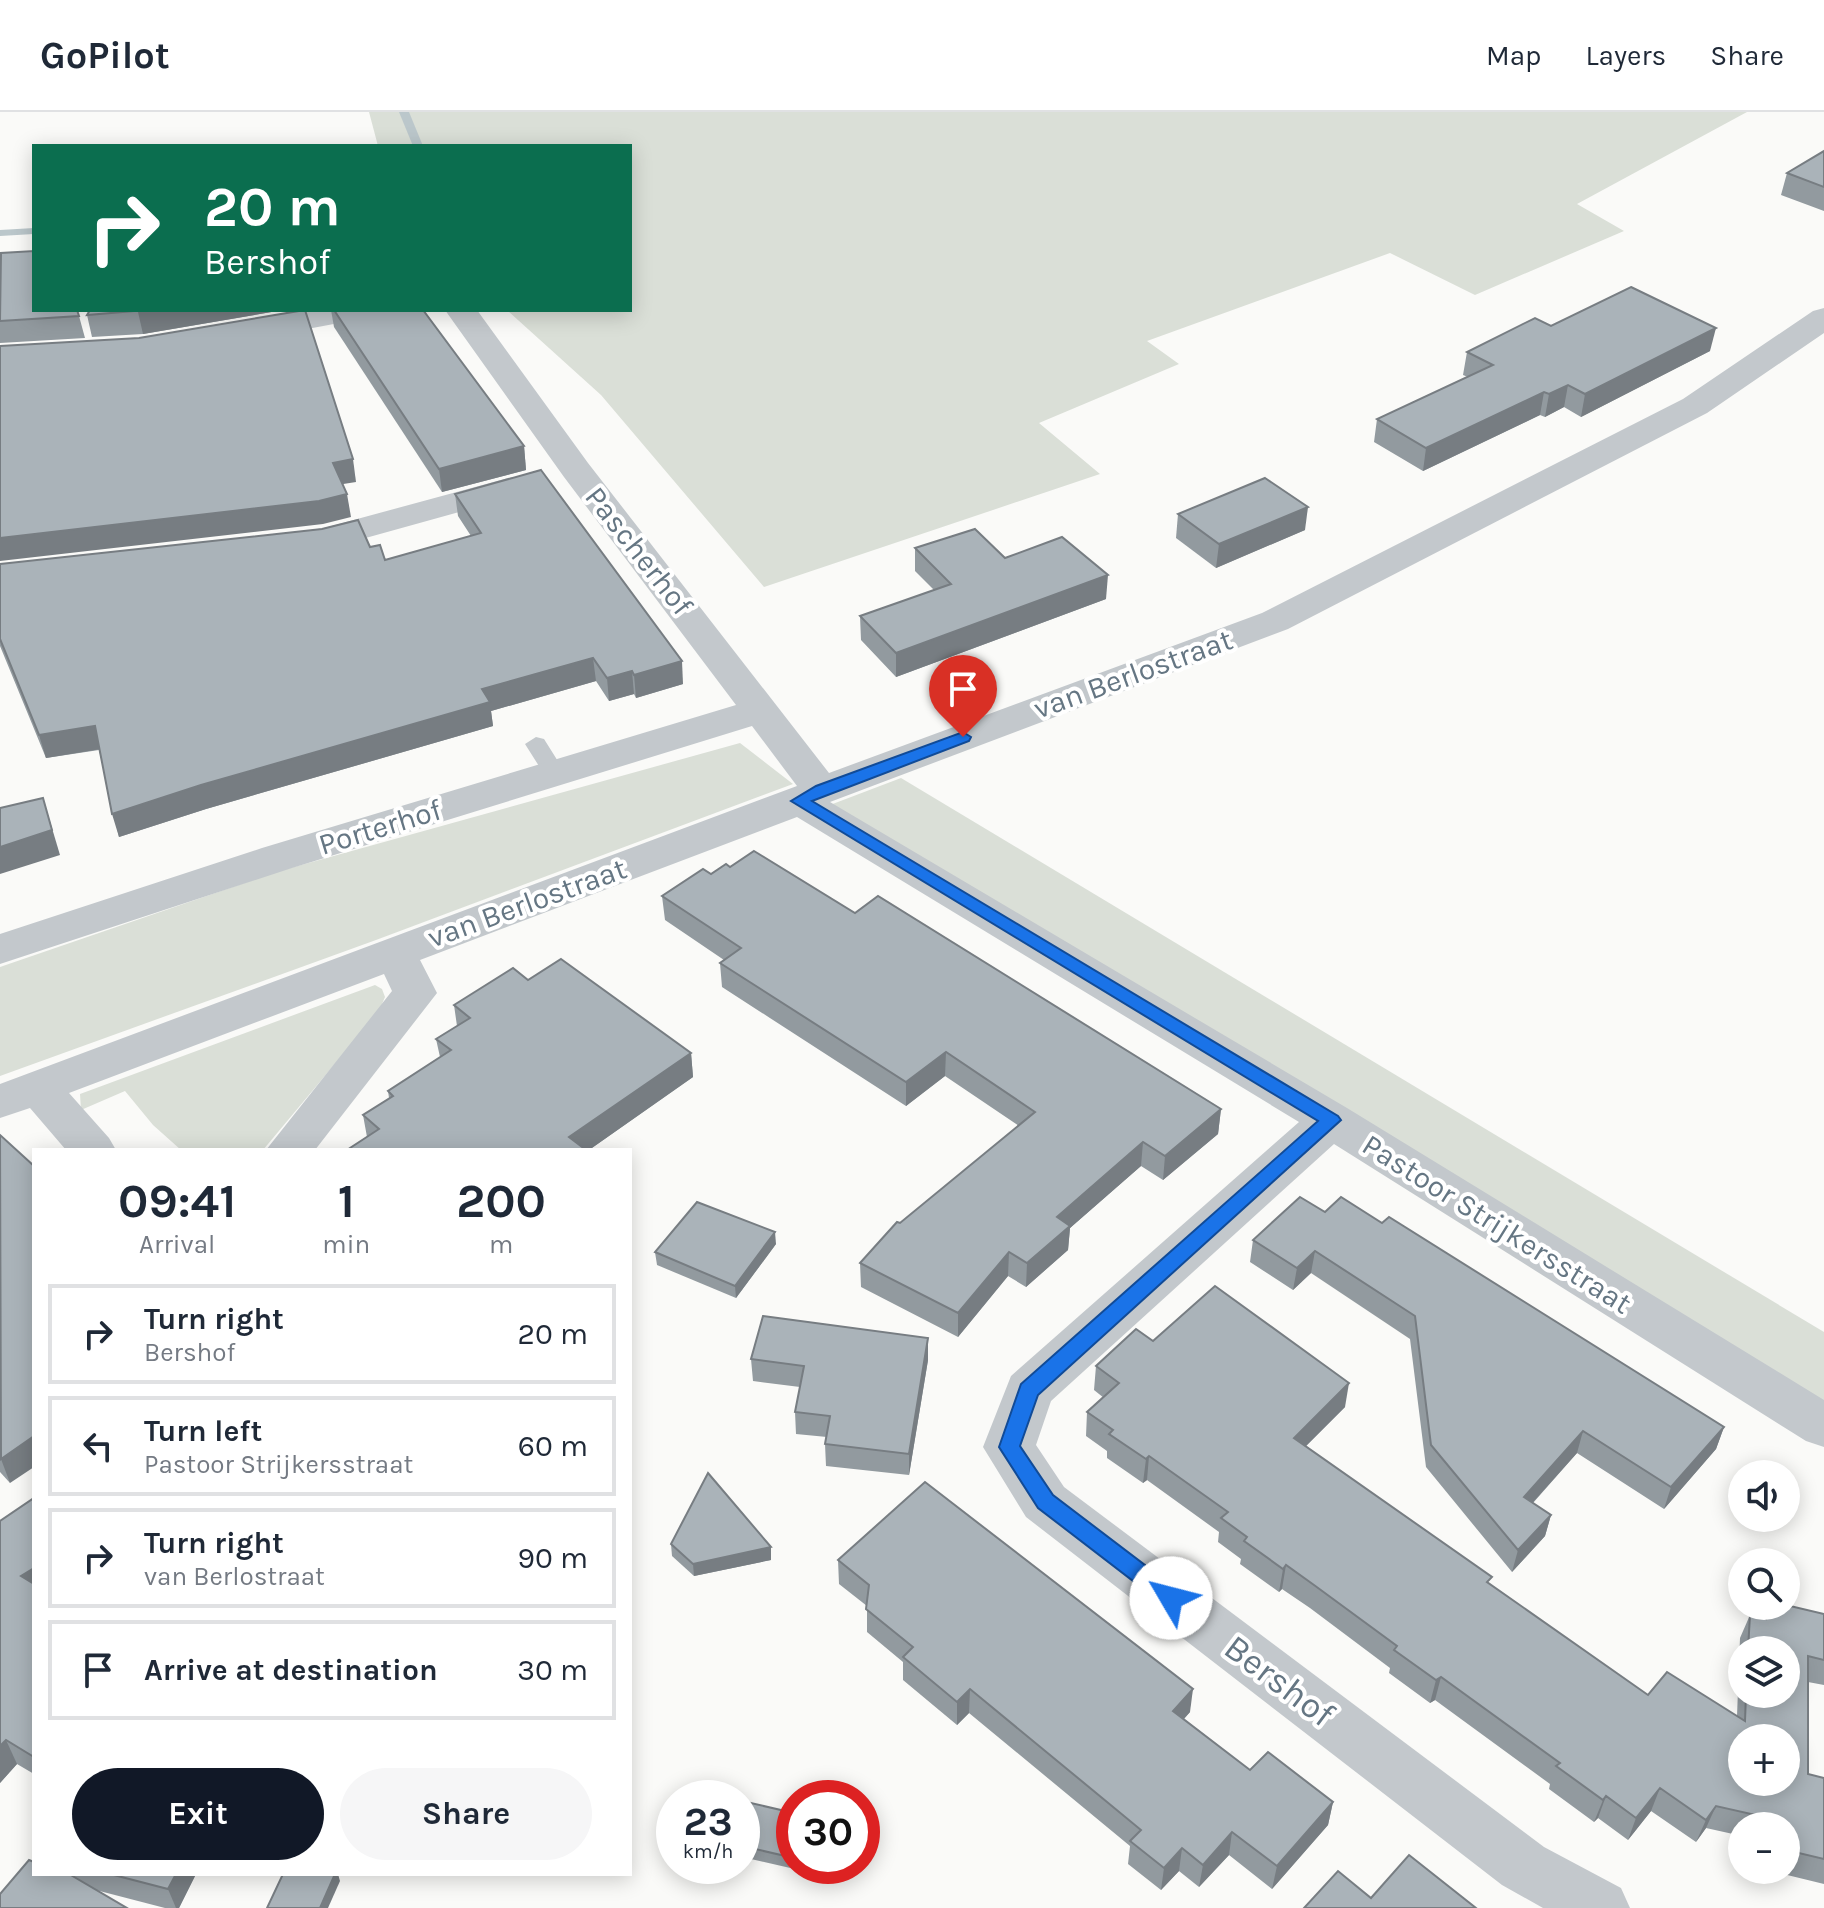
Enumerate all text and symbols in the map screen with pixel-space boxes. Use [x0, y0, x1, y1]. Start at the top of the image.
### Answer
text: GoPilot [40, 33, 170, 78]
text: Map [1486, 39, 1541, 72]
text: Layers [1585, 39, 1666, 72]
text: Share [1710, 39, 1784, 72]
text: 20 m [204, 174, 341, 239]
icon: right [72, 176, 176, 280]
text: Bershof [204, 241, 331, 283]
street label: Pascherhof [578, 479, 701, 623]
street label: van Berlostraat [1029, 621, 1237, 727]
pin [929, 655, 997, 737]
icon: arrive [941, 667, 985, 711]
street label: Porterhof [314, 791, 446, 863]
street label: van Berlostraat [423, 850, 631, 956]
street label: Pastoor Strijkersstraat [1356, 1126, 1638, 1322]
text: 09:41 [118, 1173, 236, 1229]
text: 1 [338, 1173, 355, 1229]
text: 200 [456, 1173, 546, 1229]
text: Arrival [139, 1229, 215, 1260]
text: min [322, 1229, 370, 1260]
text: m [489, 1229, 513, 1260]
text: Turn right [144, 1301, 284, 1337]
icon: right [76, 1312, 120, 1356]
text: 20 m [518, 1316, 588, 1352]
text: Bershof [144, 1337, 235, 1368]
text: Turn left [144, 1413, 262, 1449]
icon: left [76, 1424, 120, 1468]
text: 60 m [518, 1428, 588, 1464]
text: Pastoor Strijkersstraat [144, 1449, 413, 1480]
map controls [1728, 1460, 1800, 1884]
button: sound [1728, 1460, 1800, 1532]
text: Turn right [144, 1525, 284, 1561]
icon: right [76, 1536, 120, 1580]
text: 90 m [518, 1540, 588, 1576]
button: search [1728, 1548, 1800, 1620]
position arrow [1129, 1556, 1213, 1640]
text: van Berlostraat [144, 1561, 325, 1592]
street label: Bershof [1216, 1626, 1343, 1736]
button: layers [1728, 1636, 1800, 1708]
icon: arrive [76, 1648, 120, 1692]
text: Arrive at destination [144, 1652, 438, 1688]
text: 30 m [517, 1652, 588, 1688]
button: + [1728, 1724, 1800, 1796]
button: Exit [72, 1768, 324, 1860]
button: Share [340, 1768, 592, 1860]
speed limit sign: 30 [776, 1780, 880, 1884]
text: 23 [683, 1798, 733, 1845]
button: − [1728, 1812, 1800, 1884]
text: km/h [683, 1840, 733, 1863]

